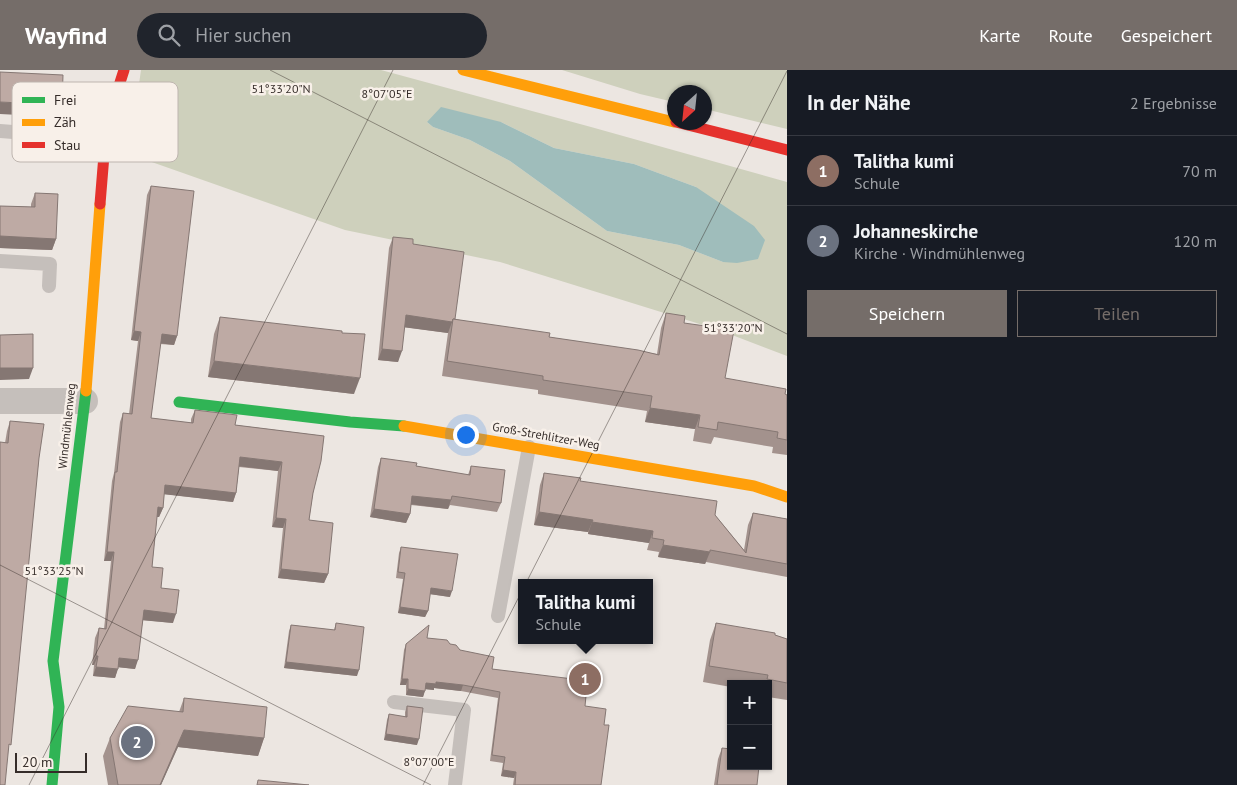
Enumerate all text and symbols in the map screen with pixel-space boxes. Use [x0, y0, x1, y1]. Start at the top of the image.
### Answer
search box [137, 13, 487, 58]
text: Wayfind [25, 20, 107, 51]
icon: search [155, 21, 183, 49]
text: Hier suchen [195, 23, 292, 47]
text: Karte [979, 24, 1020, 47]
text: Route [1048, 24, 1093, 47]
text: Gespeichert [1121, 24, 1212, 47]
text: 51°33'20"N [251, 81, 311, 96]
legend [12, 82, 178, 162]
north arrow [667, 85, 712, 130]
text: 8°07'05"E [362, 86, 412, 101]
text: In der Nähe [807, 89, 911, 116]
text: Frei [54, 91, 77, 109]
text: 2 Ergebnisse [1130, 93, 1217, 113]
text: Zäh [54, 113, 76, 131]
text: Stau [54, 136, 81, 154]
text: Talitha kumi [854, 149, 954, 173]
text: 1 [818, 161, 828, 181]
text: 70 m [1182, 161, 1217, 181]
text: Schule [854, 173, 900, 193]
text: Johanneskirche [854, 219, 978, 243]
text: 2 [818, 231, 828, 251]
text: 120 m [1174, 231, 1217, 251]
text: Kirche · Windmühlenweg [854, 243, 1025, 263]
button: Speichern [807, 290, 1007, 337]
button: Teilen [1017, 290, 1217, 337]
text: 51°33'20"N [703, 320, 763, 335]
street label: Windmühlenweg [55, 382, 78, 470]
street label: Groß-Strehlitzer-Weg [491, 419, 601, 452]
your location [453, 422, 479, 448]
text: 51°33'25"N [24, 563, 84, 578]
popup [518, 579, 653, 644]
text: Talitha kumi [535, 590, 636, 614]
text: Schule [535, 614, 581, 634]
pin: 1 [569, 660, 601, 698]
map controls [727, 680, 772, 770]
button: + [727, 680, 772, 725]
pin: 2 [121, 723, 153, 761]
button: − [727, 725, 772, 770]
scale bar [15, 750, 88, 773]
text: 20 m [22, 753, 52, 771]
text: 8°07'00"E [404, 754, 454, 769]

